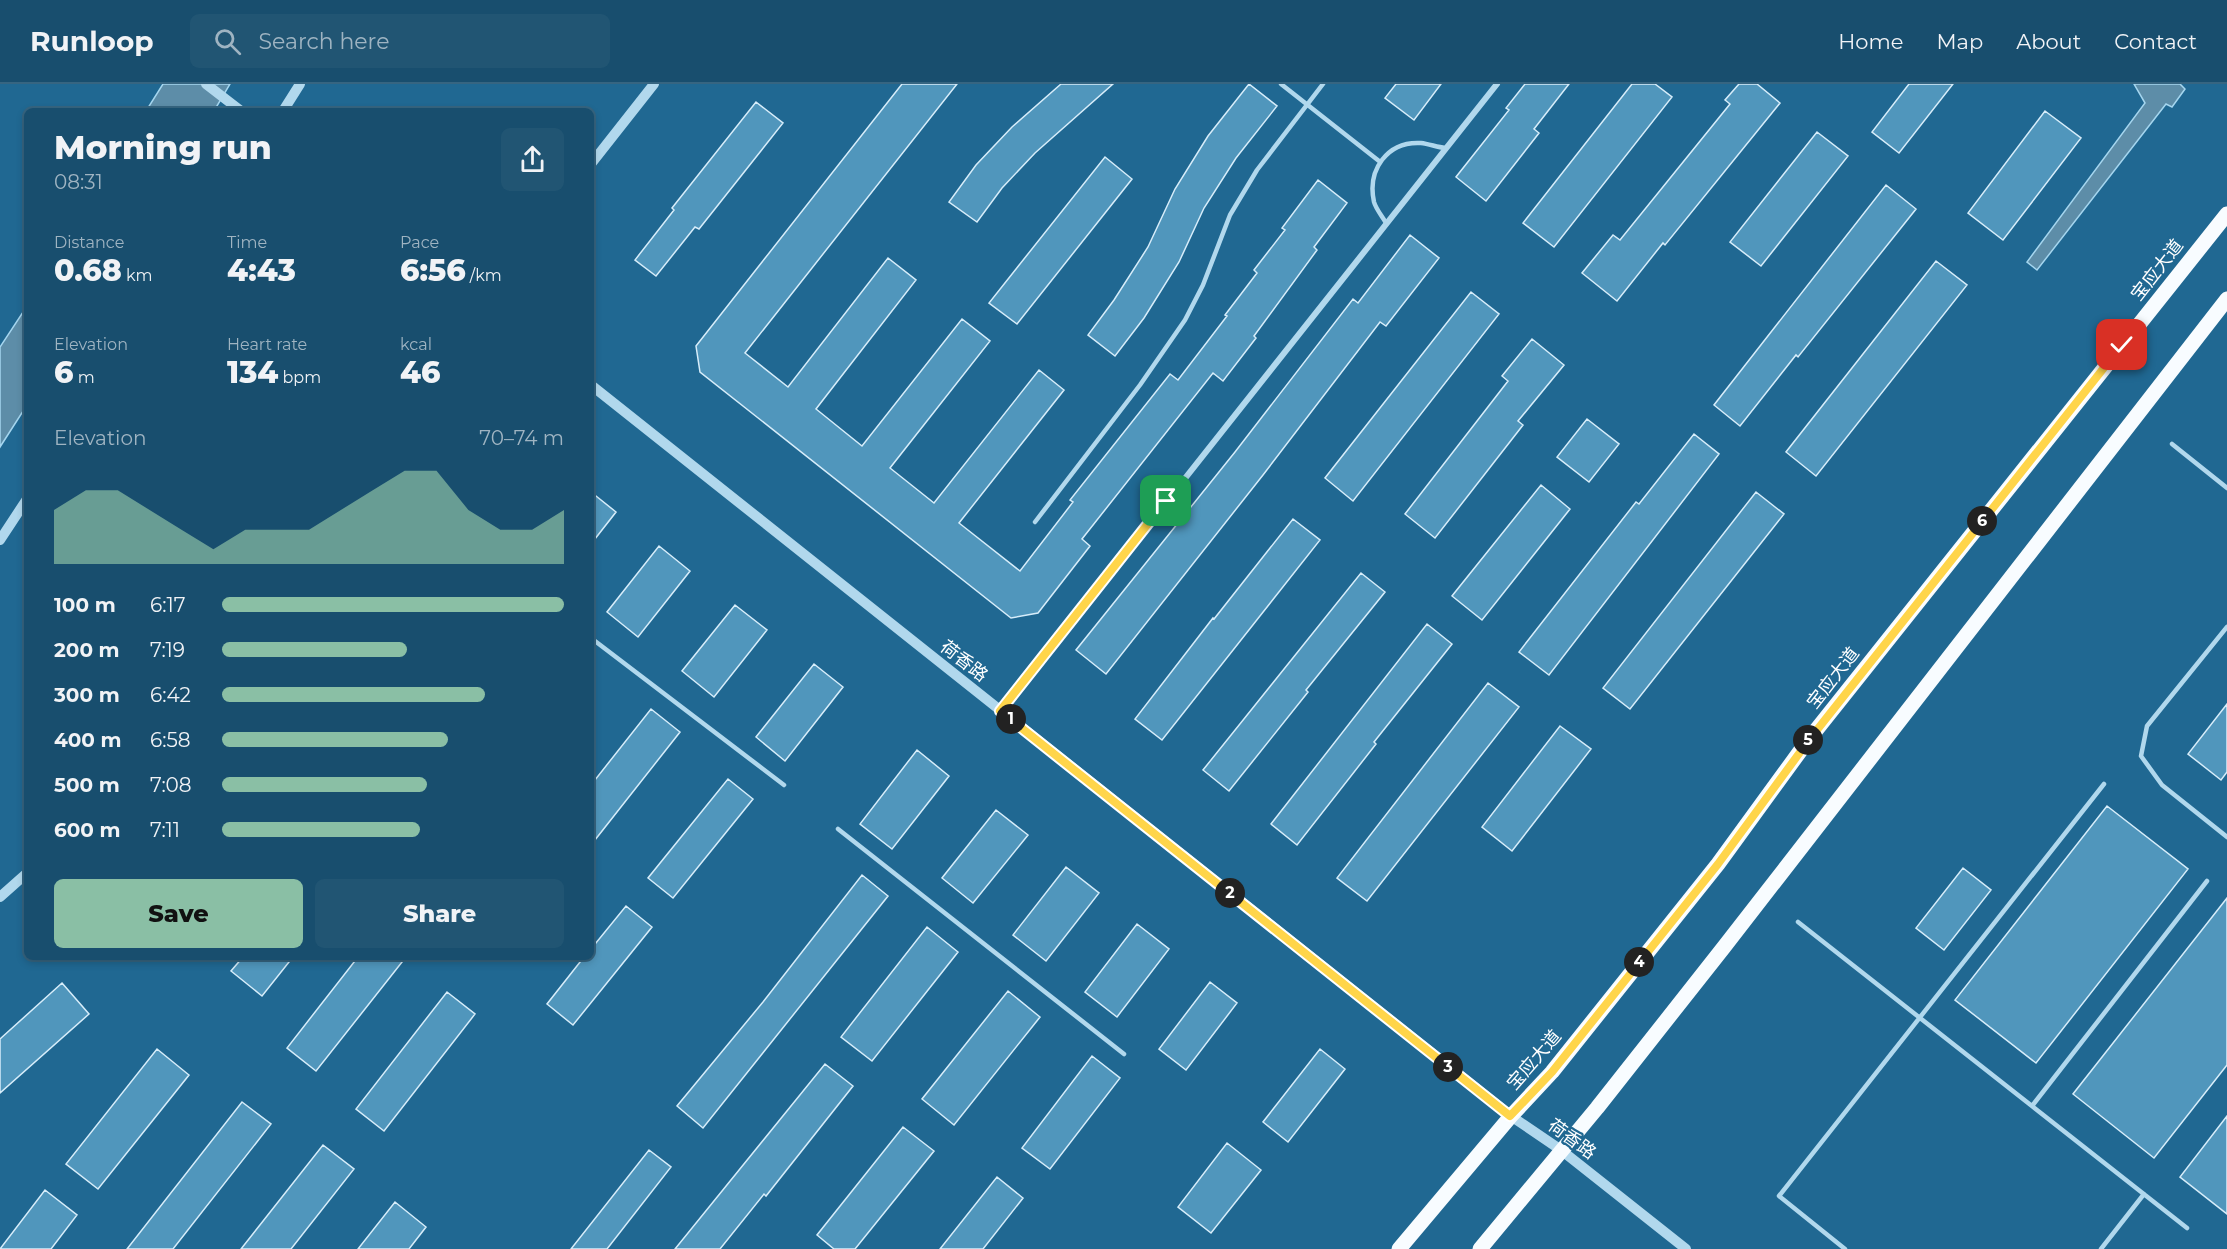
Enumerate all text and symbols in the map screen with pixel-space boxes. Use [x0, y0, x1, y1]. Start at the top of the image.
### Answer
search box [190, 14, 610, 68]
text: Runloop [30, 24, 154, 58]
icon: search [211, 25, 244, 58]
text: Search here [259, 28, 389, 55]
text: Home [1838, 29, 1903, 54]
text: Map [1936, 29, 1983, 54]
text: About [2016, 29, 2081, 54]
text: Contact [2114, 29, 2197, 54]
text: Morning run [54, 127, 272, 167]
button: share [501, 128, 564, 191]
text: 08:31 [54, 170, 103, 194]
text: Distance [54, 233, 124, 252]
text: Time [227, 233, 267, 252]
text: Pace [400, 233, 439, 252]
street label: 宝应大道 [2126, 235, 2188, 305]
text: 0.68 [54, 252, 122, 289]
text: 4:43 [227, 252, 296, 289]
text: 6:56 [400, 252, 466, 289]
text: km [122, 266, 152, 285]
text: /km [466, 266, 502, 285]
pin [2096, 319, 2147, 370]
icon: check [2105, 328, 2138, 361]
text: Elevation [54, 335, 128, 354]
text: Heart rate [227, 335, 307, 354]
text: kcal [400, 335, 432, 354]
text: 6 [54, 354, 73, 391]
text: 134 [227, 354, 278, 391]
text: 46 [400, 354, 440, 391]
text: m [73, 368, 95, 387]
text: bpm [278, 368, 321, 387]
text: Elevation [54, 426, 146, 450]
text: 70–74 m [479, 426, 564, 450]
pin [1140, 475, 1191, 526]
icon: arrive [1149, 484, 1182, 517]
pin: 6 [1967, 506, 1997, 536]
text: 6 [1977, 511, 1987, 530]
text: 100 m [54, 593, 116, 617]
text: 6:17 [150, 593, 185, 617]
street label: 荷香路 [936, 636, 992, 686]
text: 200 m [54, 638, 120, 662]
text: 7:19 [150, 638, 185, 662]
street label: 宝应大道 [1802, 643, 1864, 713]
text: 300 m [54, 683, 120, 707]
text: 6:42 [150, 683, 191, 707]
pin: 1 [996, 704, 1026, 734]
text: 1 [1008, 709, 1014, 728]
pin: 5 [1793, 725, 1823, 755]
text: 400 m [54, 728, 122, 752]
text: 6:58 [150, 728, 191, 752]
text: 5 [1803, 730, 1813, 749]
text: 500 m [54, 773, 120, 797]
text: 7:08 [150, 773, 192, 797]
text: 600 m [54, 818, 121, 842]
text: 7:11 [150, 818, 180, 842]
pin: 2 [1215, 878, 1245, 908]
button: Save [54, 879, 303, 948]
button: Share [315, 879, 564, 948]
text: 2 [1225, 883, 1235, 902]
pin: 4 [1624, 947, 1654, 977]
text: 4 [1633, 952, 1645, 971]
street label: 宝应大道 [1502, 1026, 1566, 1094]
pin: 3 [1433, 1052, 1463, 1082]
text: 3 [1443, 1057, 1453, 1076]
street label: 荷香路 [1544, 1114, 1600, 1164]

